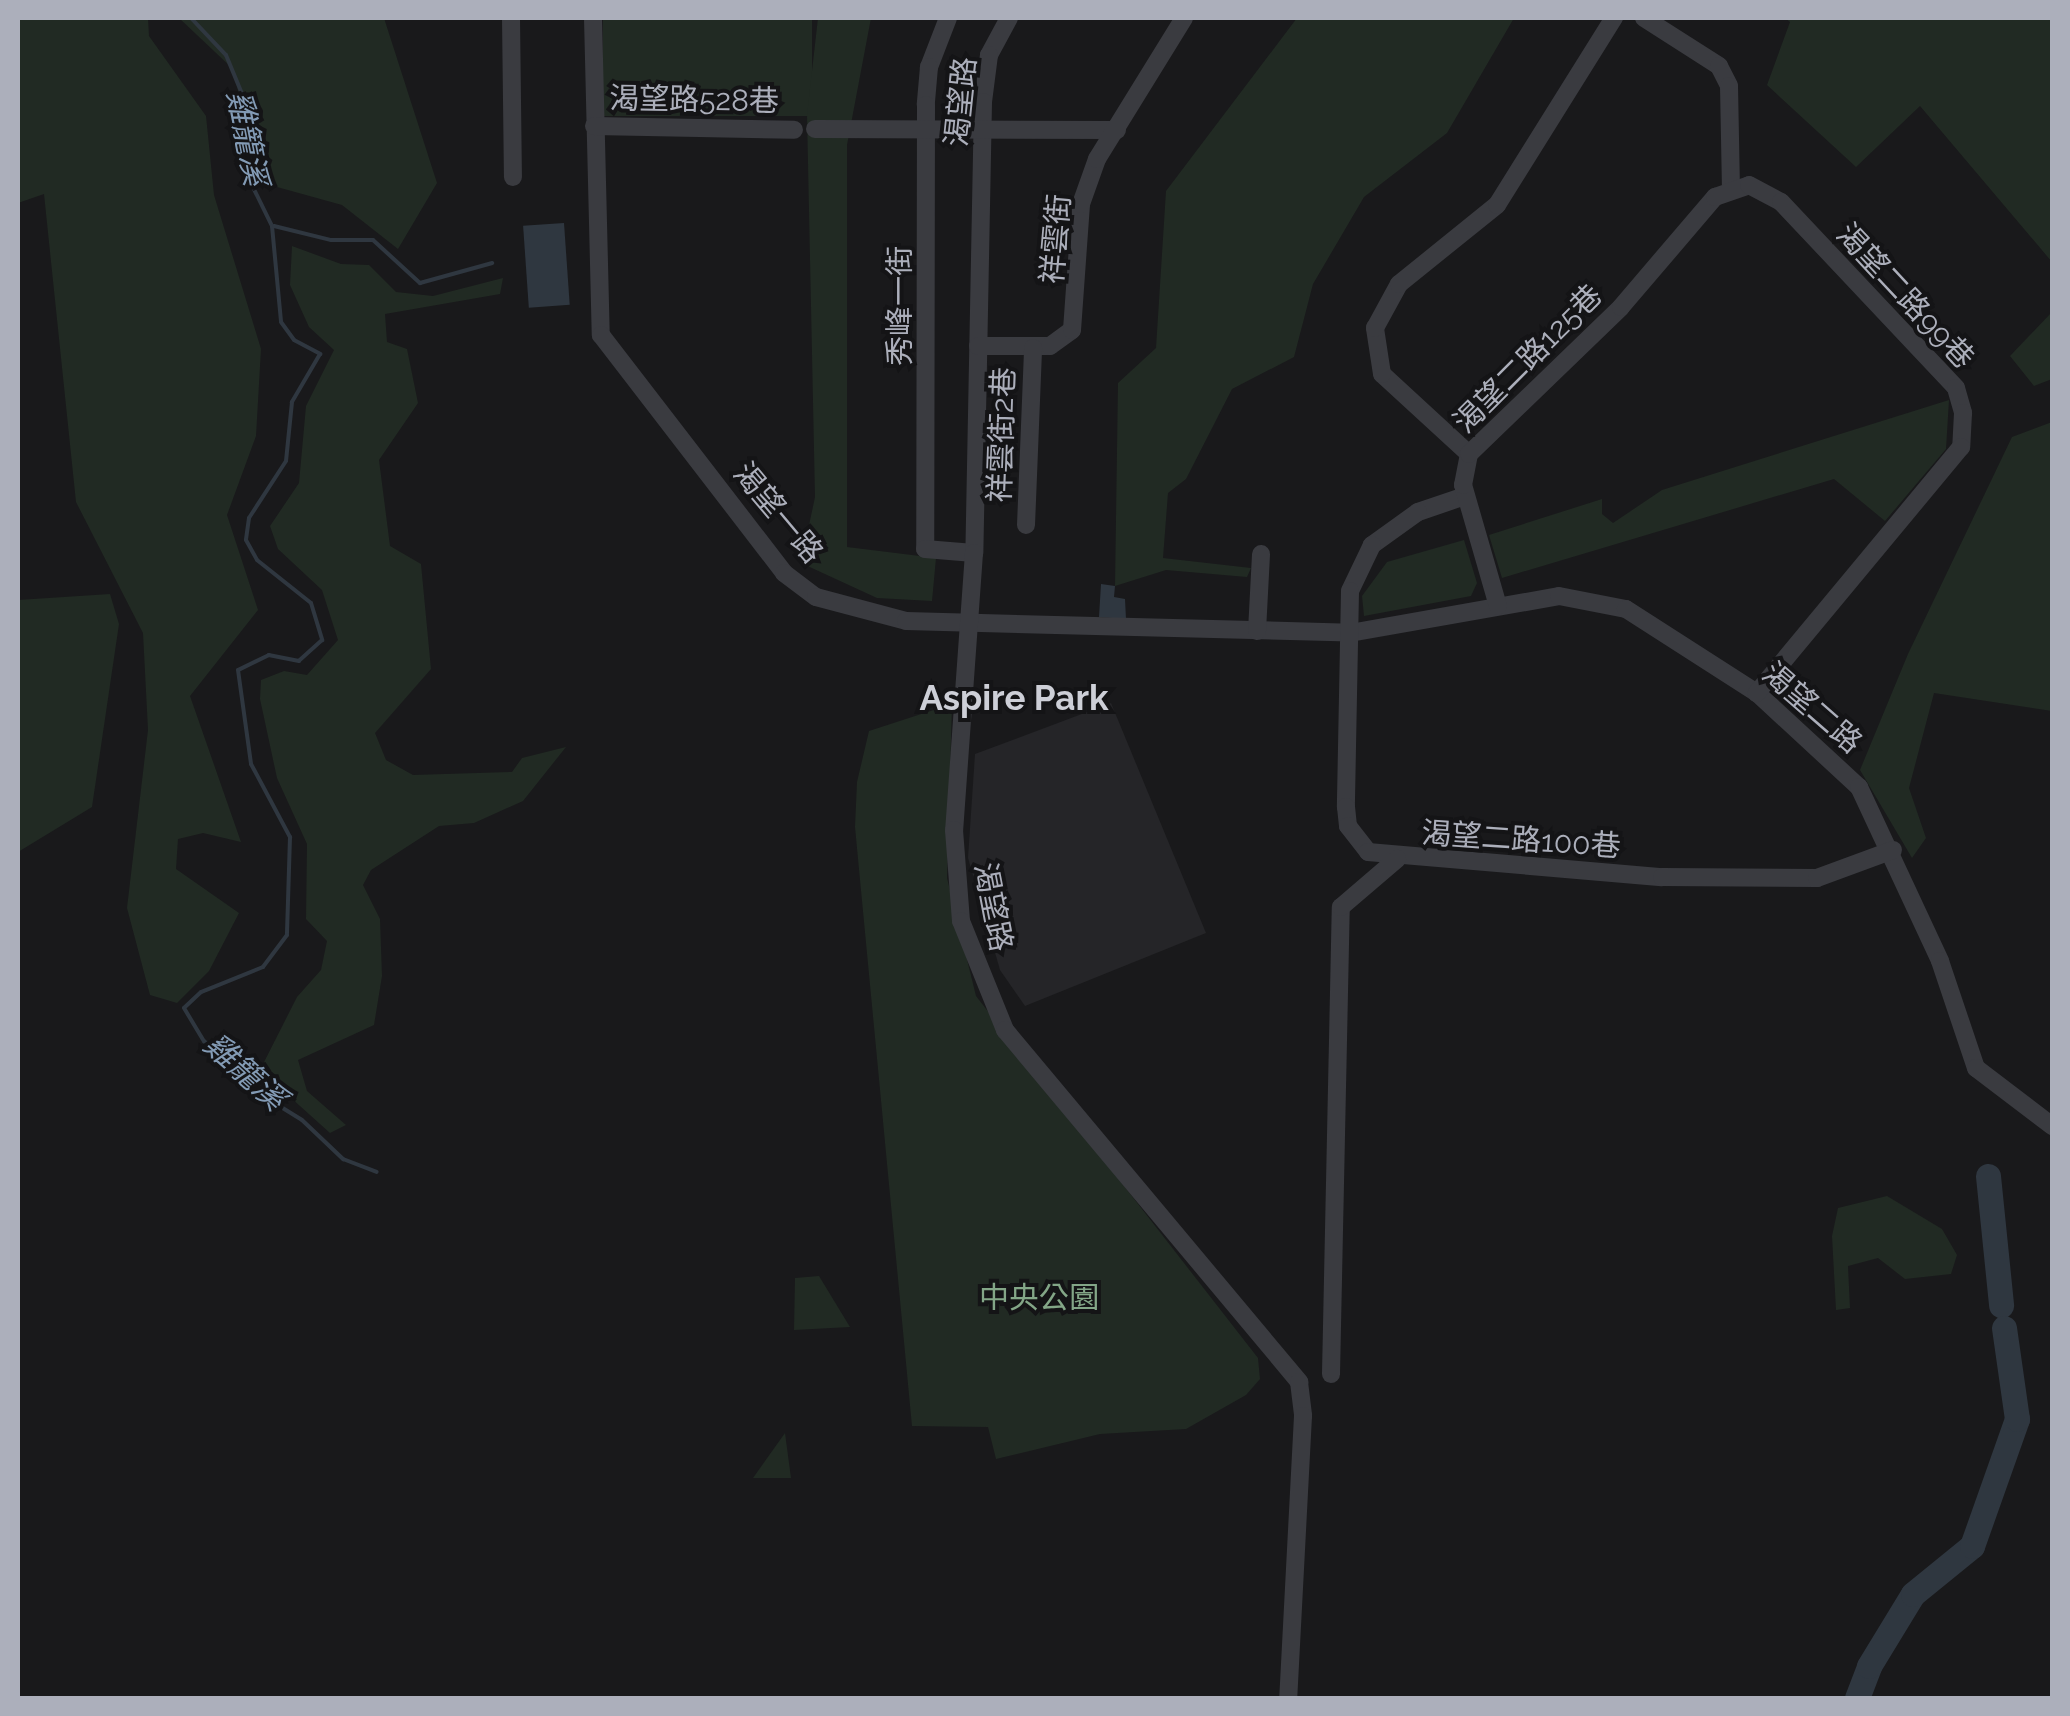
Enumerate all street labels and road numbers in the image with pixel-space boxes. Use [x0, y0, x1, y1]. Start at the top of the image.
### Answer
street label: 渴望路 [938, 55, 984, 149]
street label: 渴望路528巷 [609, 81, 779, 119]
street label: 祥雲街 [1034, 193, 1078, 285]
street label: 渴望二路99巷 [1829, 216, 1981, 376]
street label: 秀峰一街 [882, 246, 918, 366]
street label: 渴望二路125巷 [1446, 277, 1610, 441]
street label: 祥雲街2巷 [982, 367, 1022, 503]
street label: 渴望一路 [726, 455, 830, 571]
street label: 渴望二路 [1755, 655, 1869, 761]
street label: 渴望二路100巷 [1420, 815, 1622, 865]
street label: 渴望路 [967, 859, 1019, 955]

